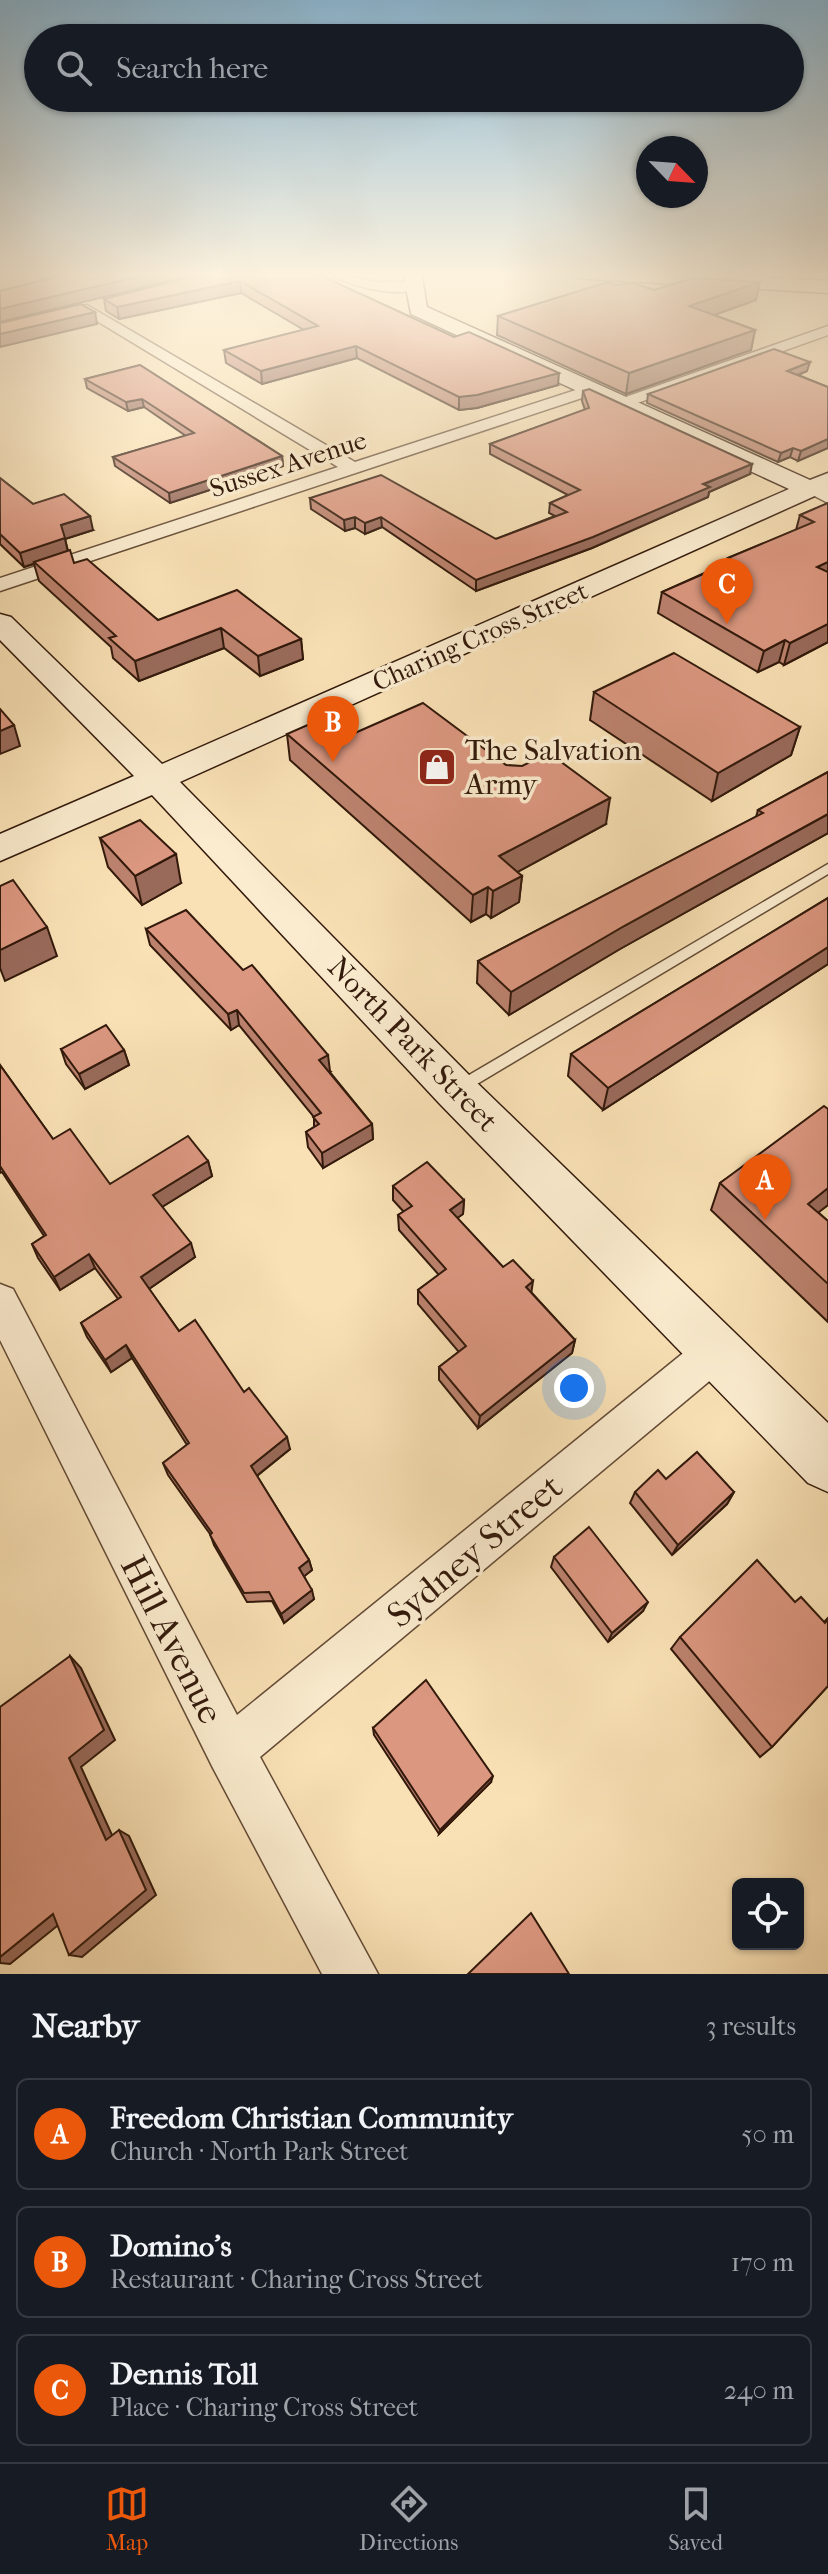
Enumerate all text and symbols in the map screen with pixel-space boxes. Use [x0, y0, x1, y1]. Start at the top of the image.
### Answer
search box [24, 24, 804, 112]
icon: search [52, 46, 96, 90]
text: Search here [116, 51, 268, 86]
north arrow [636, 136, 708, 208]
street label: Sussex Avenue [206, 425, 371, 504]
pin: C [701, 558, 753, 624]
street label: Charing Cross Street [368, 575, 593, 698]
pin: B [307, 696, 359, 762]
place label: The Salvation Army [464, 733, 642, 802]
shop icon: The Salvation Army [416, 746, 458, 788]
street label: North Park Street [320, 950, 505, 1139]
pin: A [739, 1154, 791, 1220]
your location [554, 1368, 594, 1408]
street label: Sydney Street [379, 1465, 571, 1636]
street label: Hill Avenue [112, 1548, 232, 1730]
map controls [732, 1878, 804, 1950]
button: locate [732, 1878, 804, 1950]
text: Nearby [32, 2006, 139, 2046]
text: 3 results [706, 2011, 796, 2042]
text: Freedom Christian Community [110, 2101, 513, 2136]
text: A [52, 2119, 68, 2150]
text: 50 m [741, 2119, 794, 2150]
text: Church · North Park Street [110, 2136, 409, 2167]
text: Domino's [110, 2229, 232, 2264]
text: B [52, 2247, 68, 2278]
text: 170 m [731, 2247, 794, 2278]
text: Restaurant · Charing Cross Street [110, 2264, 483, 2295]
text: Dennis Toll [110, 2357, 258, 2392]
text: C [51, 2375, 69, 2406]
text: 240 m [724, 2375, 794, 2406]
text: Place · Charing Cross Street [110, 2392, 418, 2423]
tab: Map [105, 2482, 149, 2556]
tab: Directions [359, 2482, 458, 2556]
tab: Saved [668, 2482, 723, 2556]

